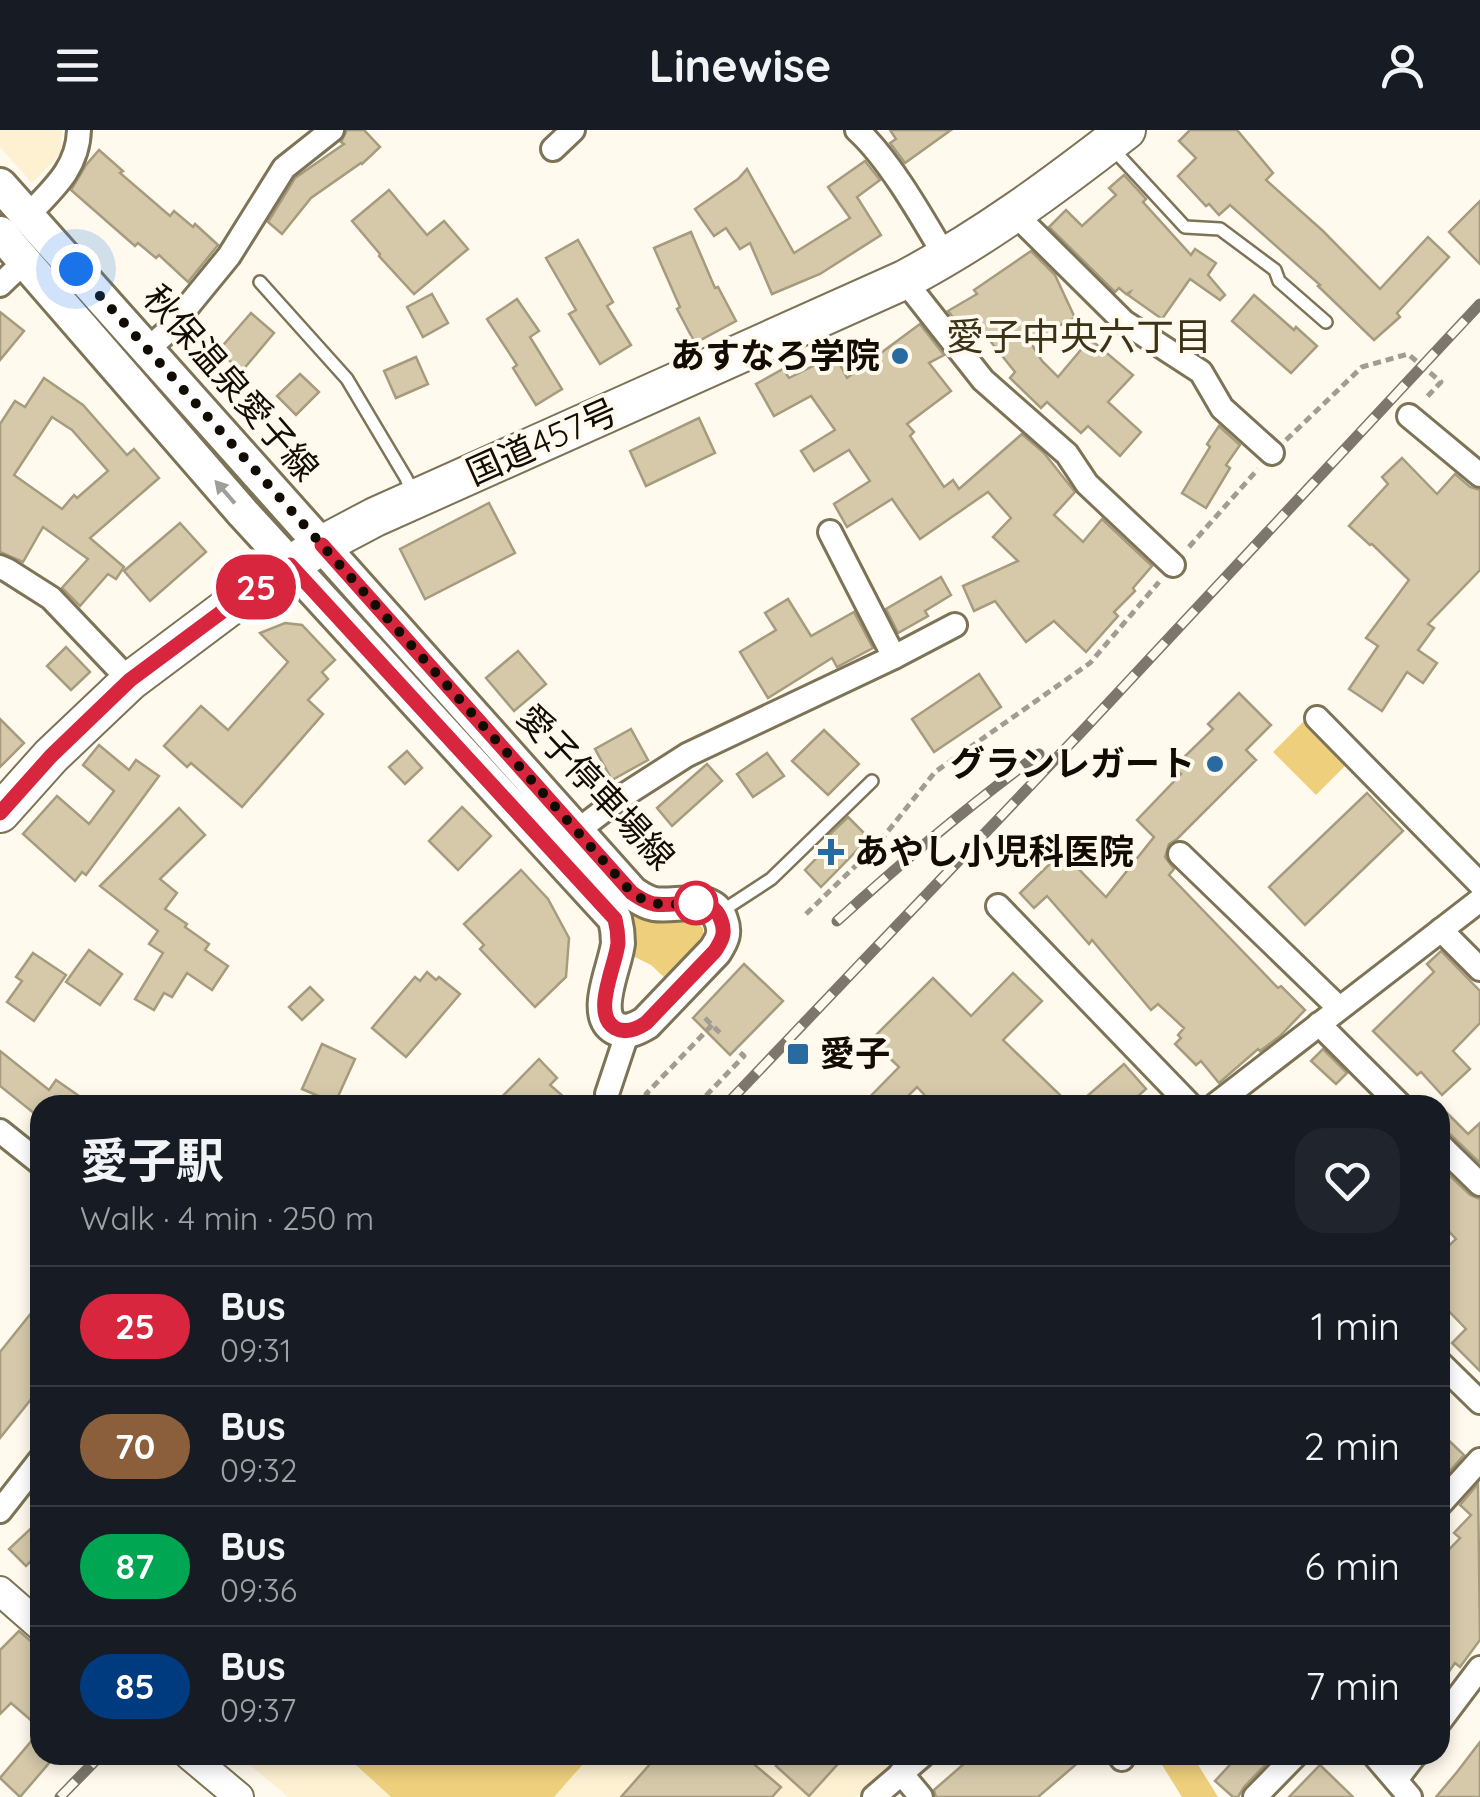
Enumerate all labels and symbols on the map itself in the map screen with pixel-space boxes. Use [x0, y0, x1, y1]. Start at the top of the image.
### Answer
your location [51, 244, 101, 294]
street label: 秋保温泉愛子線 [135, 275, 329, 489]
district label: 愛子中央六丁目 [946, 312, 1212, 360]
place label: あすなろ学院 [670, 333, 880, 377]
marker: あすなろ学院 [889, 345, 911, 367]
street label: 国道457号 [459, 388, 624, 494]
one-way arrow [215, 480, 237, 505]
line badge: 25 [211, 554, 301, 620]
street label: 愛子停車場線 [509, 695, 684, 878]
place label: グランレガート [950, 741, 1195, 785]
marker: グランレガート [1204, 753, 1226, 775]
place label: あやし小児科医院 [854, 829, 1134, 873]
marker: あやし小児科医院 [818, 839, 844, 865]
unlabelled marker [675, 882, 717, 924]
place label: 愛子 [820, 1031, 890, 1075]
marker: 愛子 [785, 1041, 811, 1067]

